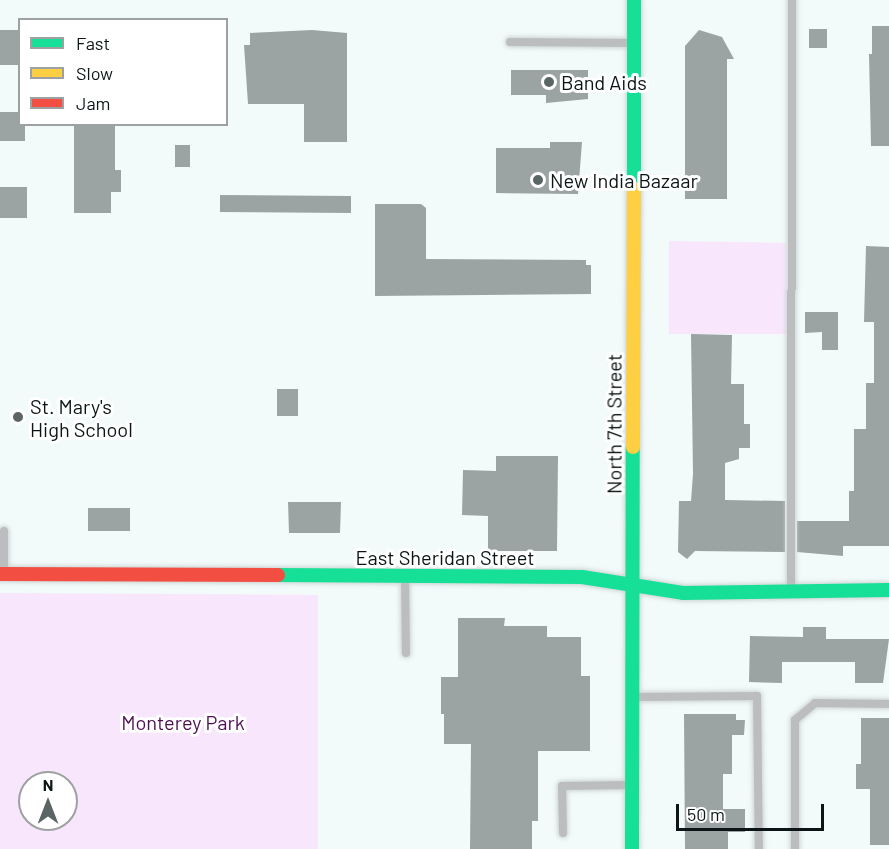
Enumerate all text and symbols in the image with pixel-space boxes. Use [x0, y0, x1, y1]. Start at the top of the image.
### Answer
legend [18, 18, 228, 126]
text: Fast [76, 32, 110, 54]
text: Slow [76, 62, 113, 84]
place label: Band Aids [561, 70, 647, 94]
marker: Band Aids [542, 75, 556, 89]
text: Jam [76, 92, 110, 114]
place label: New India Bazaar [550, 168, 698, 192]
marker: New India Bazaar [531, 173, 545, 187]
street label: North 7th Street [602, 354, 626, 494]
place label: St. Mary's High School [30, 394, 133, 441]
marker: St. Mary's High School [11, 410, 25, 424]
street label: East Sheridan Street [355, 545, 535, 569]
park label: Monterey Park [121, 710, 245, 734]
north arrow [18, 771, 78, 831]
text: N [43, 775, 53, 794]
scale bar [679, 792, 828, 830]
text: 50 m [687, 803, 725, 825]

